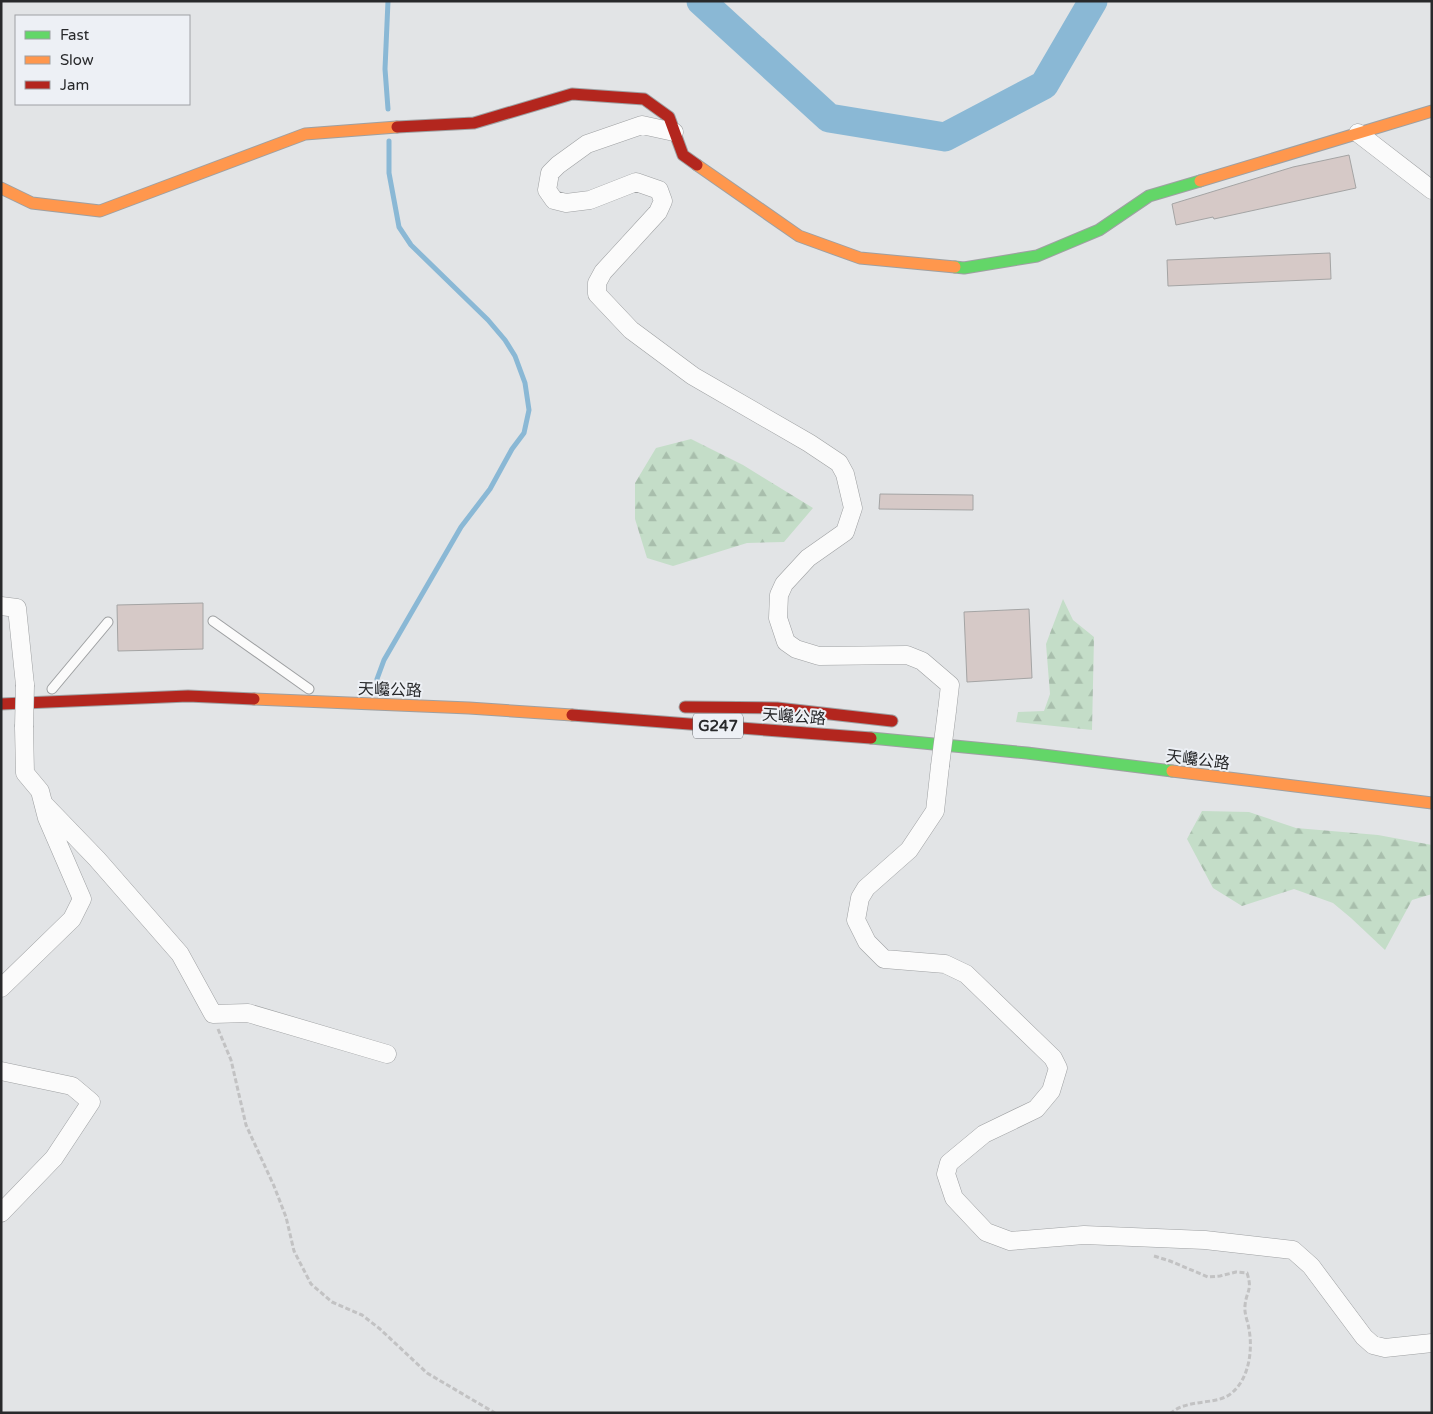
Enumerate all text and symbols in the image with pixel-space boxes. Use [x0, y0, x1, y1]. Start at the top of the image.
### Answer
legend [15, 15, 190, 105]
text: Fast [60, 26, 90, 44]
text: Slow [60, 51, 94, 69]
text: Jam [60, 76, 89, 94]
street label: 天巉公路 [358, 679, 422, 701]
street label: 天巉公路 [761, 705, 827, 729]
road number: G247 [693, 714, 743, 738]
street label: 天巉公路 [1165, 746, 1231, 774]

